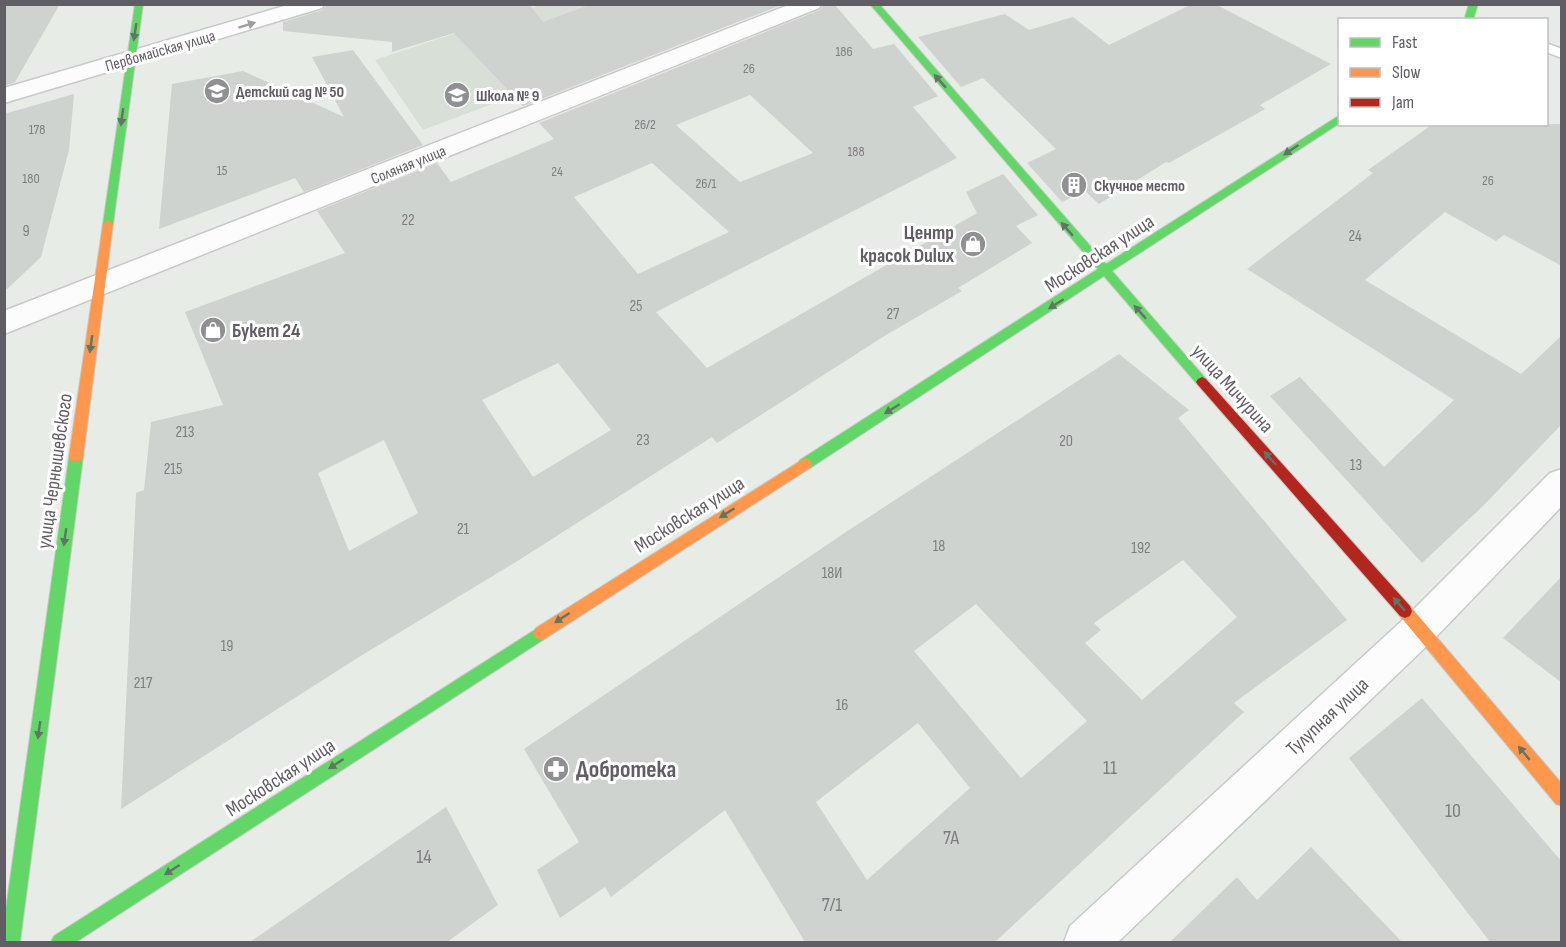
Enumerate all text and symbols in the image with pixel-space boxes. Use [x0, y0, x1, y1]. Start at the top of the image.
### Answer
legend [1338, 18, 1548, 126]
one-way arrow [238, 20, 256, 29]
one-way arrow [130, 22, 139, 41]
street label: Первомайская улица [103, 27, 218, 76]
text: Fast [1392, 32, 1418, 53]
house number: 186 [835, 43, 853, 60]
house number: 26 [743, 60, 755, 77]
text: Slow [1392, 62, 1421, 83]
one-way arrow [934, 74, 947, 89]
school or university icon: Детский сад № 50 [202, 76, 232, 106]
school or university icon: Школа № 9 [442, 80, 472, 110]
place label: Детский сад № 50 [236, 83, 344, 102]
place label: Школа № 9 [476, 87, 539, 106]
text: Jam [1391, 92, 1414, 113]
one-way arrow [118, 107, 127, 126]
house number: 26/2 [634, 116, 656, 133]
house number: 178 [29, 121, 45, 138]
street label: Соляная улица [368, 142, 449, 189]
house number: 188 [847, 143, 865, 160]
one-way arrow [1282, 145, 1299, 156]
house number: 15 [217, 162, 228, 179]
house number: 24 [551, 163, 563, 180]
house number: 180 [22, 170, 40, 187]
building icon: Скучное место [1059, 170, 1089, 200]
house number: 26 [1482, 172, 1494, 189]
house number: 26/1 [696, 175, 717, 192]
place label: Скучное место [1094, 177, 1185, 196]
street label: Московская улица [1040, 210, 1159, 298]
house number: 22 [401, 211, 415, 230]
place label: Центр красок Dulux [860, 221, 955, 268]
one-way arrow [1060, 221, 1074, 236]
house number: 9 [22, 222, 30, 241]
house number: 24 [1348, 227, 1362, 246]
shop icon: Центр красок Dulux [958, 229, 988, 259]
house number: 25 [629, 297, 643, 316]
one-way arrow [1048, 298, 1064, 309]
house number: 27 [886, 305, 900, 324]
one-way arrow [1134, 305, 1147, 320]
shop icon: Букет 24 [198, 315, 228, 345]
place label: Букет 24 [232, 319, 300, 343]
one-way arrow [86, 334, 95, 353]
street label: улица Мичурина [1186, 339, 1278, 438]
street label: улица Чернышевского [32, 392, 78, 550]
one-way arrow [883, 403, 900, 414]
house number: 213 [176, 423, 194, 442]
house number: 23 [636, 431, 650, 450]
house number: 20 [1059, 432, 1073, 451]
one-way arrow [1264, 451, 1277, 466]
house number: 13 [1350, 456, 1362, 475]
house number: 215 [164, 460, 182, 479]
street label: Московская улица [630, 471, 749, 558]
one-way arrow [719, 507, 735, 518]
house number: 21 [457, 520, 470, 539]
one-way arrow [60, 528, 69, 547]
house number: 18 [933, 537, 945, 556]
house number: 192 [1131, 539, 1151, 558]
house number: 18И [822, 564, 842, 583]
one-way arrow [1393, 597, 1406, 612]
one-way arrow [554, 612, 571, 623]
house number: 19 [221, 637, 233, 656]
street label: Тулупная улица [1282, 673, 1374, 761]
house number: 217 [134, 674, 153, 693]
house number: 16 [836, 696, 848, 715]
one-way arrow [35, 721, 44, 740]
street label: Московская улица [221, 734, 340, 822]
one-way arrow [1518, 746, 1531, 761]
pharmacy icon: Добротека [541, 754, 571, 784]
place label: Добротека [576, 755, 676, 784]
house number: 11 [1103, 756, 1117, 780]
one-way arrow [328, 759, 344, 770]
house number: 10 [1445, 799, 1461, 823]
house number: 7А [943, 826, 960, 850]
house number: 14 [416, 845, 432, 869]
one-way arrow [164, 864, 180, 875]
house number: 7/1 [822, 893, 842, 917]

